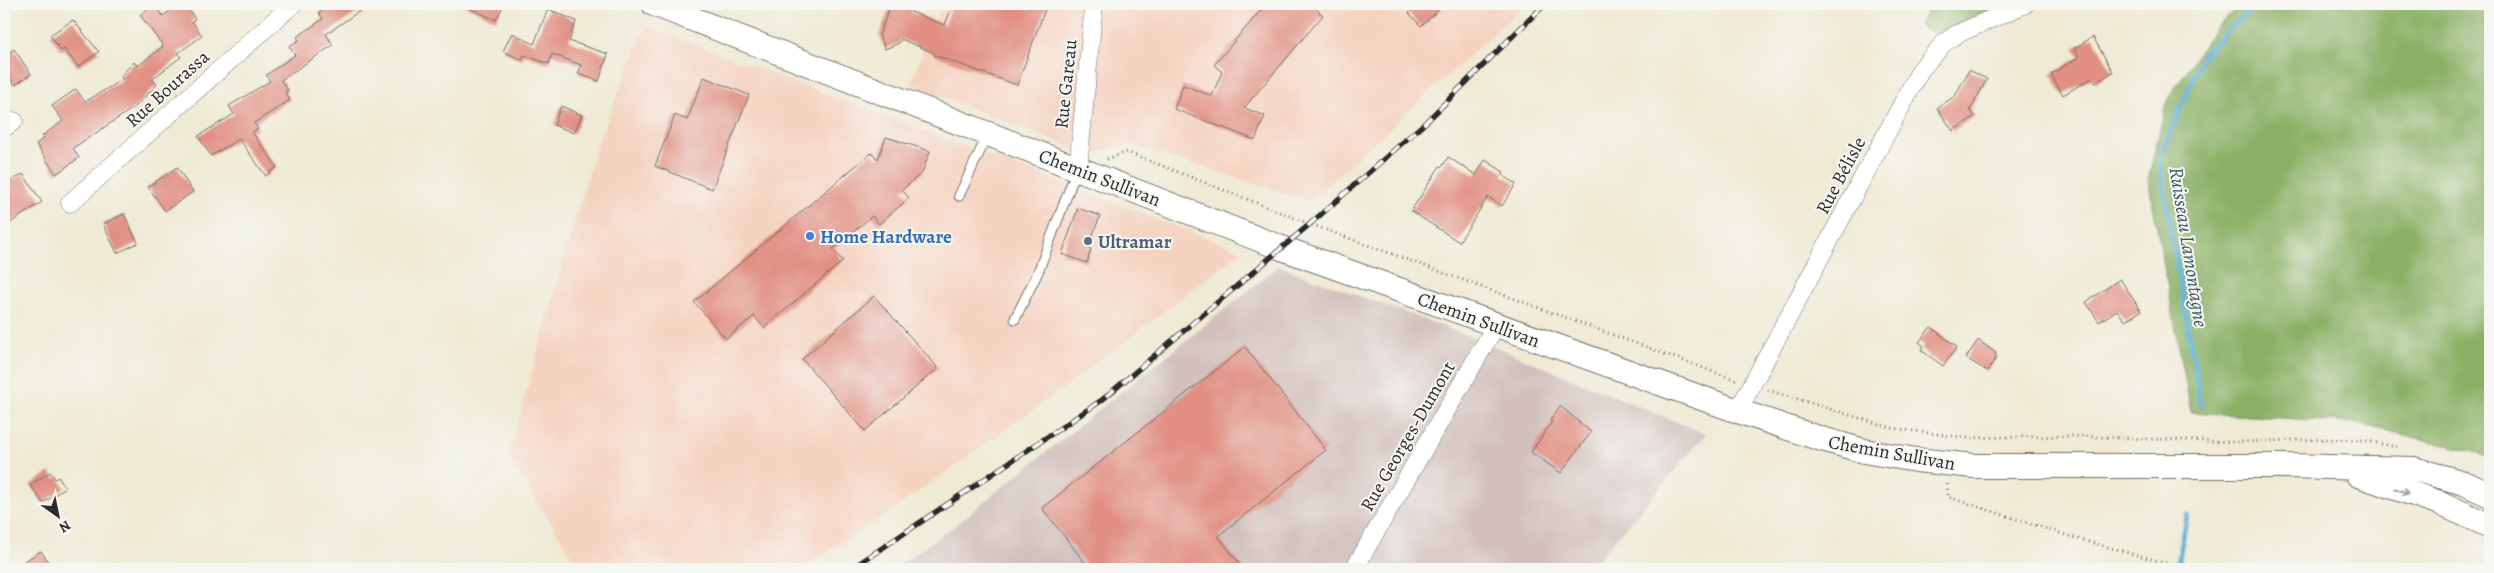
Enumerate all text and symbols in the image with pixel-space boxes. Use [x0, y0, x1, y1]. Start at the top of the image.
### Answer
street label: Rue Gareau [1048, 37, 1084, 130]
street label: Rue Bourassa [120, 44, 215, 133]
street label: Rue Bélisle [1810, 132, 1872, 219]
street label: Chemin Sullivan [1035, 143, 1164, 213]
water label: Ruisseau Lamontagne [2163, 165, 2214, 329]
place label: Home Hardware [820, 224, 952, 250]
place label: Ultramar [1098, 229, 1172, 255]
marker: Home Hardware [804, 230, 816, 242]
marker: Ultramar [1082, 235, 1094, 247]
street label: Chemin Sullivan [1414, 286, 1543, 354]
street label: Rue Georges-Dumont [1354, 357, 1461, 516]
street label: Chemin Sullivan [1826, 429, 1957, 477]
one-way arrow [2394, 487, 2409, 496]
north arrow [32, 490, 82, 540]
text: N [55, 516, 74, 537]

